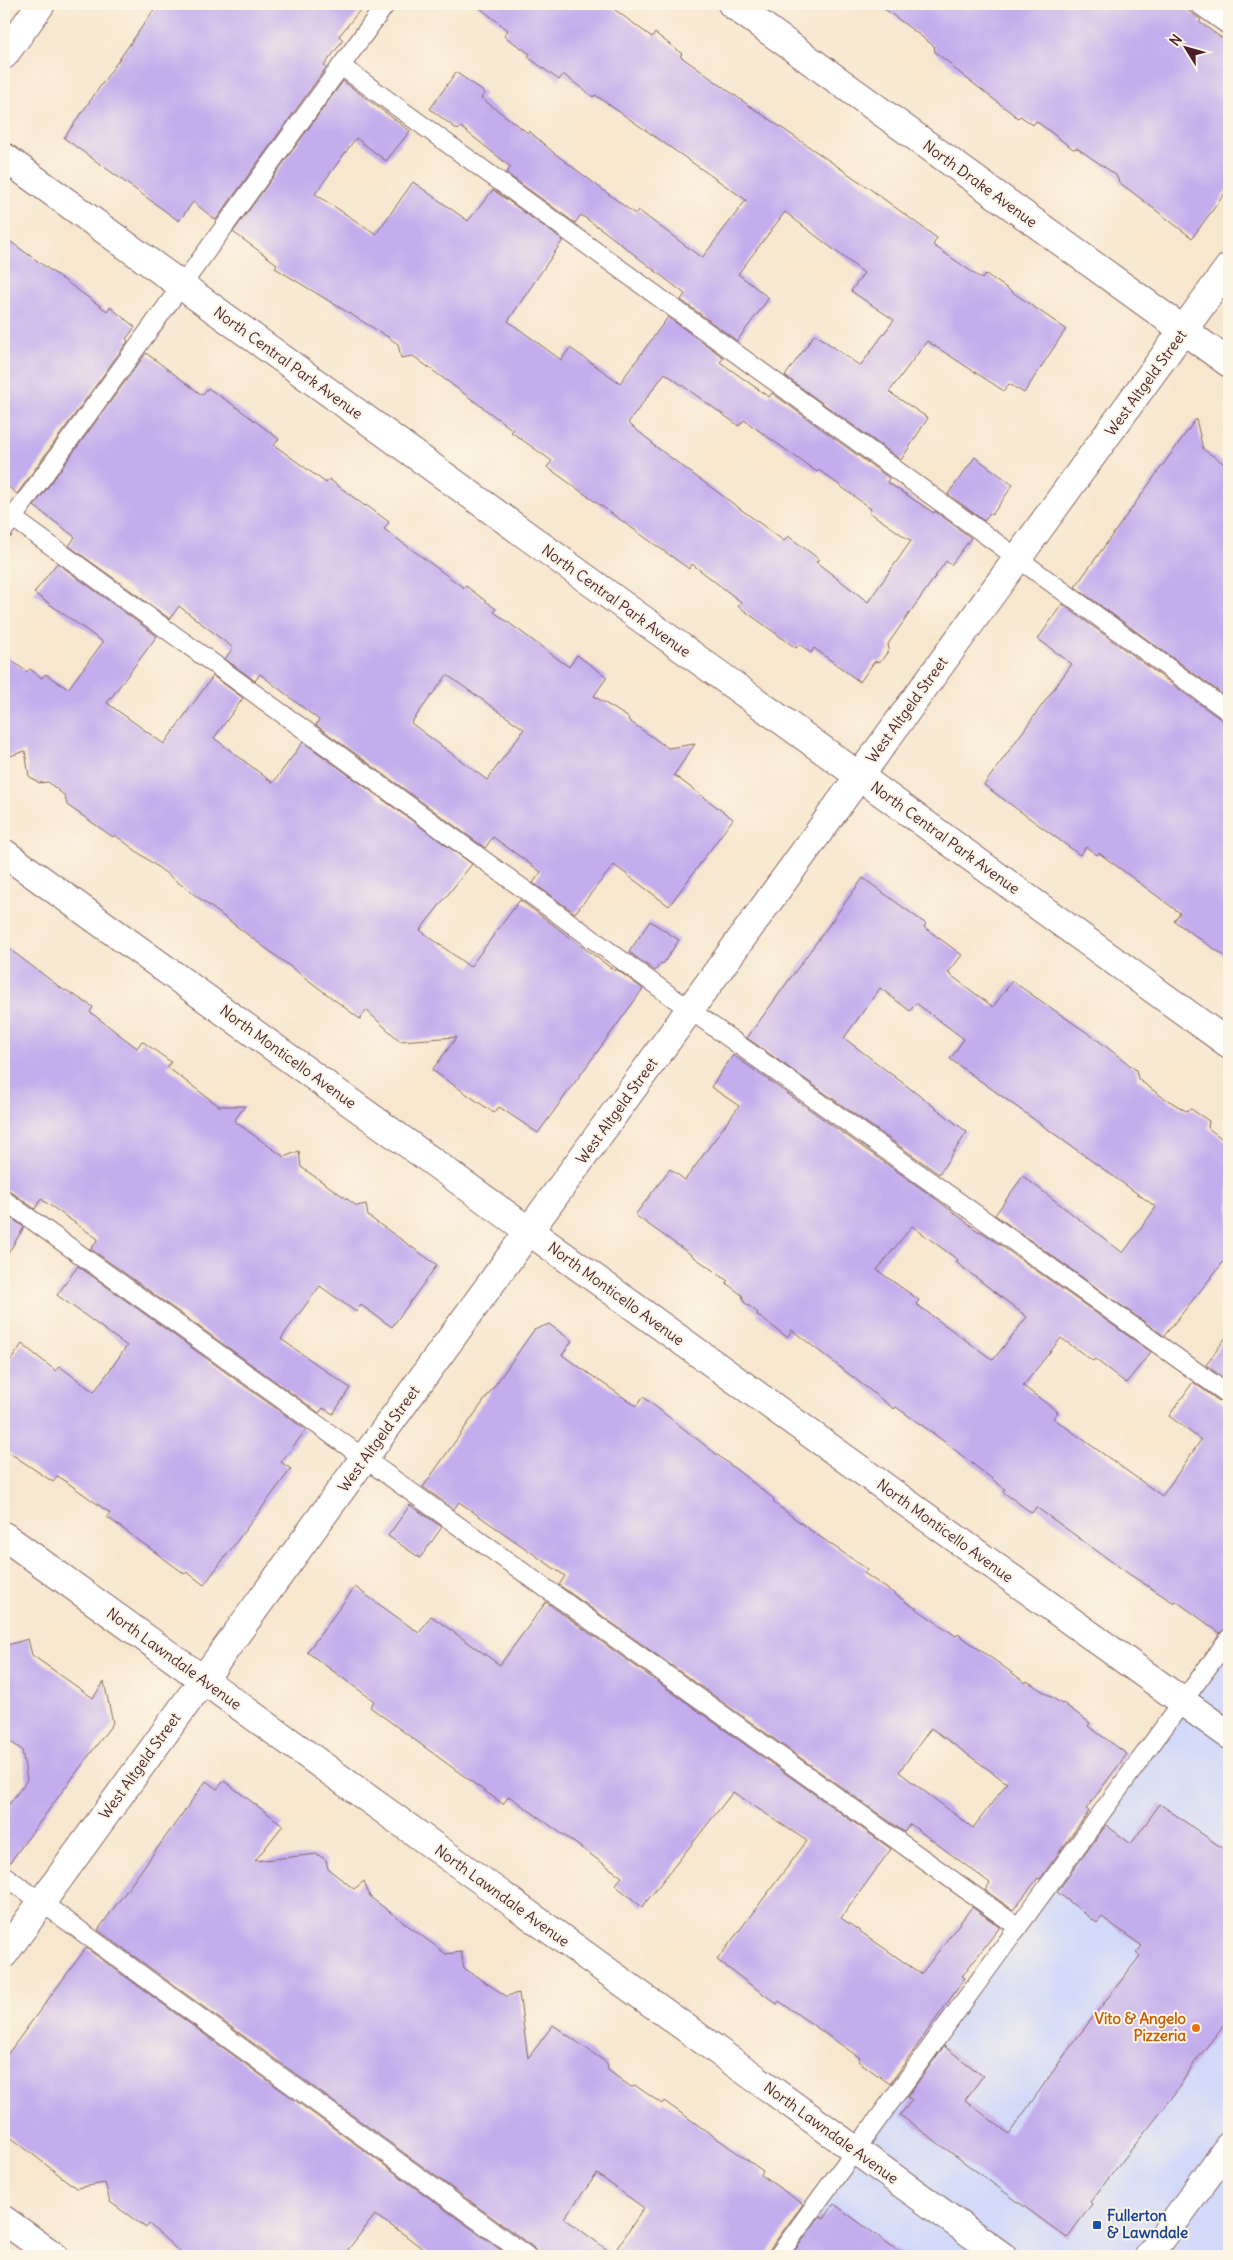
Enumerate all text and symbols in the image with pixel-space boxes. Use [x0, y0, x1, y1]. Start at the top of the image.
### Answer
north arrow [1160, 22, 1210, 72]
text: N [1166, 31, 1186, 49]
street label: North Drake Avenue [919, 136, 1041, 231]
street label: North Central Park Avenue [210, 302, 366, 423]
street label: West Altgeld Street [1101, 326, 1191, 440]
street label: North Central Park Avenue [538, 540, 694, 661]
street label: West Altgeld Street [862, 653, 952, 767]
street label: North Central Park Avenue [867, 777, 1023, 898]
street label: North Monticello Avenue [216, 1001, 360, 1112]
street label: West Altgeld Street [572, 1054, 662, 1168]
street label: North Monticello Avenue [544, 1238, 688, 1349]
street label: West Altgeld Street [334, 1382, 424, 1496]
street label: North Monticello Avenue [873, 1475, 1017, 1586]
street label: North Lawndale Avenue [103, 1603, 245, 1714]
street label: West Altgeld Street [95, 1709, 185, 1823]
street label: North Lawndale Avenue [431, 1840, 573, 1951]
place label: Vito & Angelo Pizzeria [1095, 2009, 1187, 2045]
marker: Vito & Angelo Pizzeria [1190, 2022, 1202, 2034]
street label: North Lawndale Avenue [760, 2077, 902, 2188]
place label: Fullerton & Lawndale [1107, 2206, 1188, 2242]
marker: Fullerton & Lawndale [1091, 2219, 1103, 2231]

